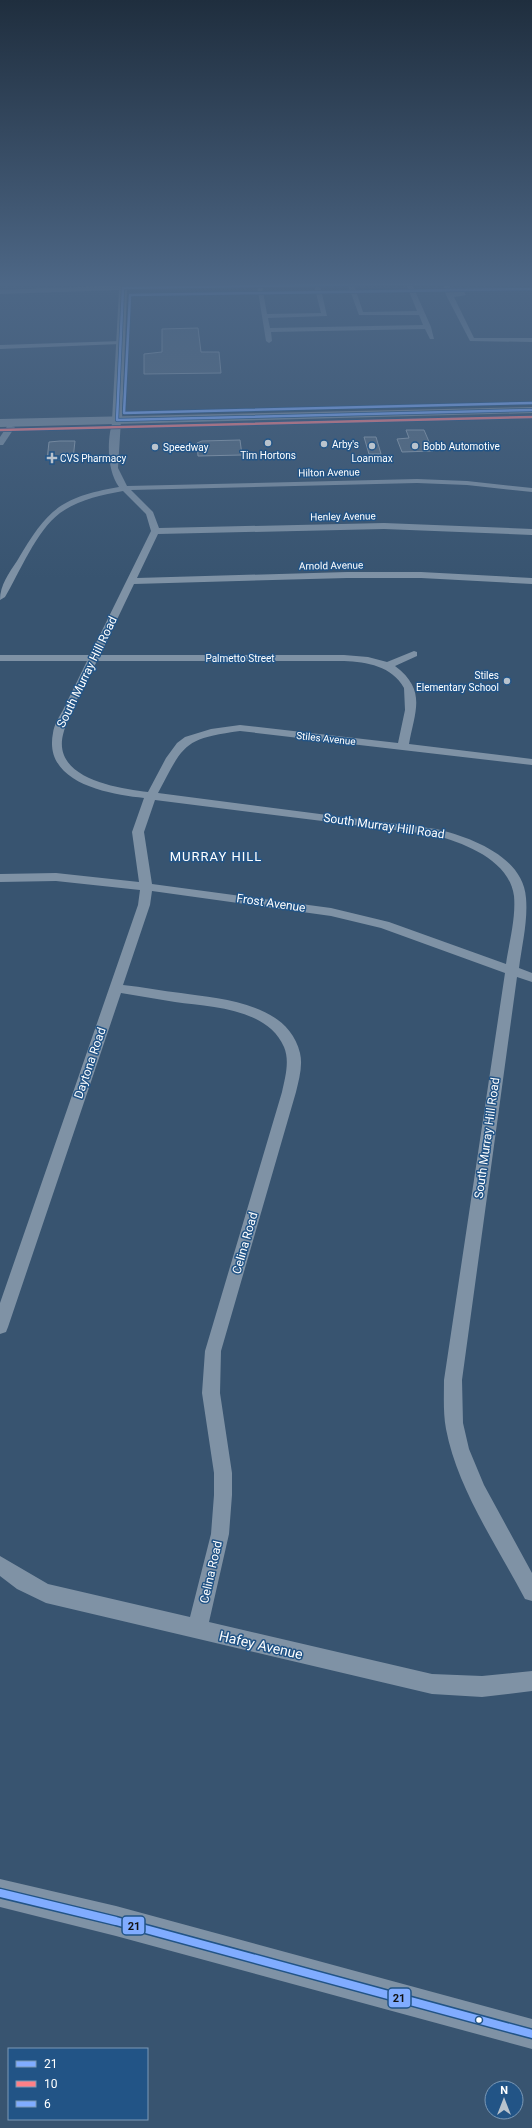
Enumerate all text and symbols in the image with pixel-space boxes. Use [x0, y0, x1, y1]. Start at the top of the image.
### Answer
marker: Tim Hortons [263, 438, 273, 448]
marker: Arby's [319, 439, 329, 449]
place label: Arby's [332, 439, 359, 450]
marker: Loanmax [367, 441, 377, 451]
marker: Bobb Automotive [410, 441, 420, 451]
place label: Bobb Automotive [423, 441, 500, 452]
marker: Speedway [150, 442, 160, 452]
place label: Speedway [163, 442, 209, 453]
place label: Tim Hortons [240, 450, 296, 461]
marker: CVS Pharmacy [47, 453, 57, 463]
place label: CVS Pharmacy [60, 453, 126, 464]
place label: Loanmax [351, 453, 393, 464]
street label: Hilton Avenue [298, 466, 360, 479]
street label: Henley Avenue [310, 510, 376, 523]
street label: Arnold Avenue [299, 559, 363, 572]
street label: South Murray Hill Road [54, 614, 120, 730]
street label: Palmetto Street [205, 653, 275, 664]
place label: Stiles Elementary School [416, 670, 499, 693]
marker: Stiles Elementary School [502, 676, 512, 686]
street label: Stiles Avenue [296, 730, 356, 747]
street label: South Murray Hill Road [323, 811, 445, 841]
district label: MURRAY HILL [170, 849, 262, 864]
street label: Frost Avenue [236, 891, 306, 915]
street label: Daytona Road [71, 1026, 109, 1100]
street label: South Murray Hill Road [472, 1077, 502, 1199]
street label: Celina Road [229, 1210, 261, 1276]
street label: Celina Road [197, 1539, 225, 1605]
street label: Hafey Avenue [218, 1628, 304, 1662]
line badge: 21 [122, 1916, 145, 1935]
text: 21 [128, 1920, 140, 1933]
line badge: 21 [388, 1988, 411, 2008]
text: 21 [393, 1992, 405, 2005]
unlabelled marker [474, 2015, 484, 2025]
legend [8, 2048, 148, 2120]
text: 21 [44, 2057, 58, 2071]
text: 10 [44, 2077, 58, 2091]
north arrow [484, 2080, 524, 2120]
text: N [500, 2084, 508, 2097]
text: 6 [44, 2097, 51, 2111]

